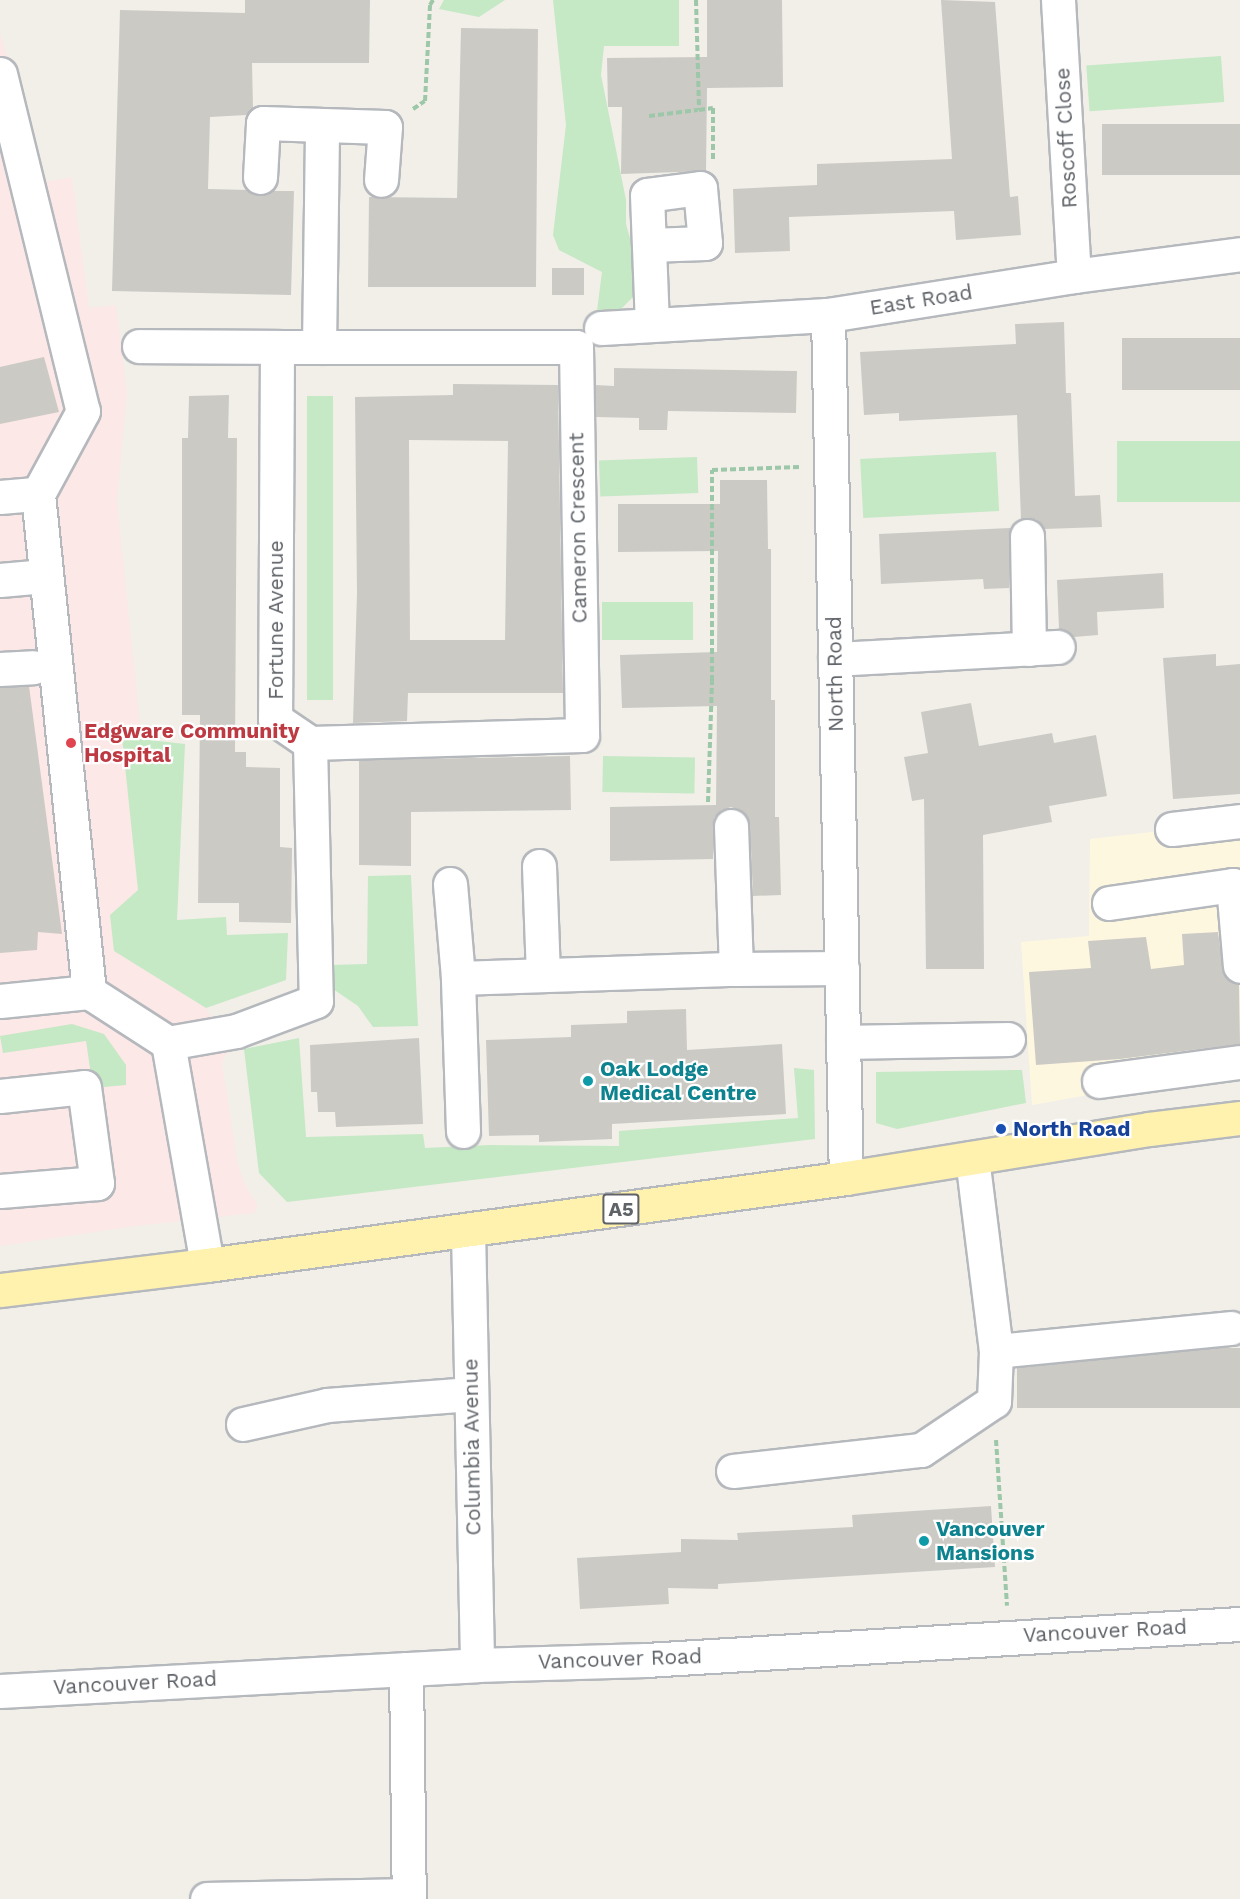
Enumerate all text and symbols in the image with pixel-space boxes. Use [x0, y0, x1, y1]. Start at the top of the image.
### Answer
street label: Roscoff Close [1050, 67, 1082, 209]
street label: East Road [868, 279, 974, 321]
street label: Cameron Crescent [564, 432, 592, 624]
street label: Fortune Avenue [263, 540, 289, 700]
street label: North Road [821, 616, 849, 732]
place label: Edgware Community Hospital [84, 718, 299, 768]
marker: Edgware Community Hospital [62, 734, 80, 752]
place label: Oak Lodge Medical Centre [600, 1056, 757, 1106]
marker: Oak Lodge Medical Centre [581, 1074, 595, 1088]
place label: North Road [1013, 1116, 1130, 1142]
marker: North Road [994, 1122, 1008, 1136]
road number: A5 [602, 1192, 640, 1226]
street label: Columbia Avenue [458, 1358, 486, 1536]
place label: Vancouver Mansions [936, 1516, 1045, 1566]
marker: Vancouver Mansions [917, 1534, 931, 1548]
street label: Vancouver Road [1022, 1614, 1188, 1648]
street label: Vancouver Road [537, 1644, 703, 1674]
street label: Vancouver Road [52, 1666, 218, 1700]

